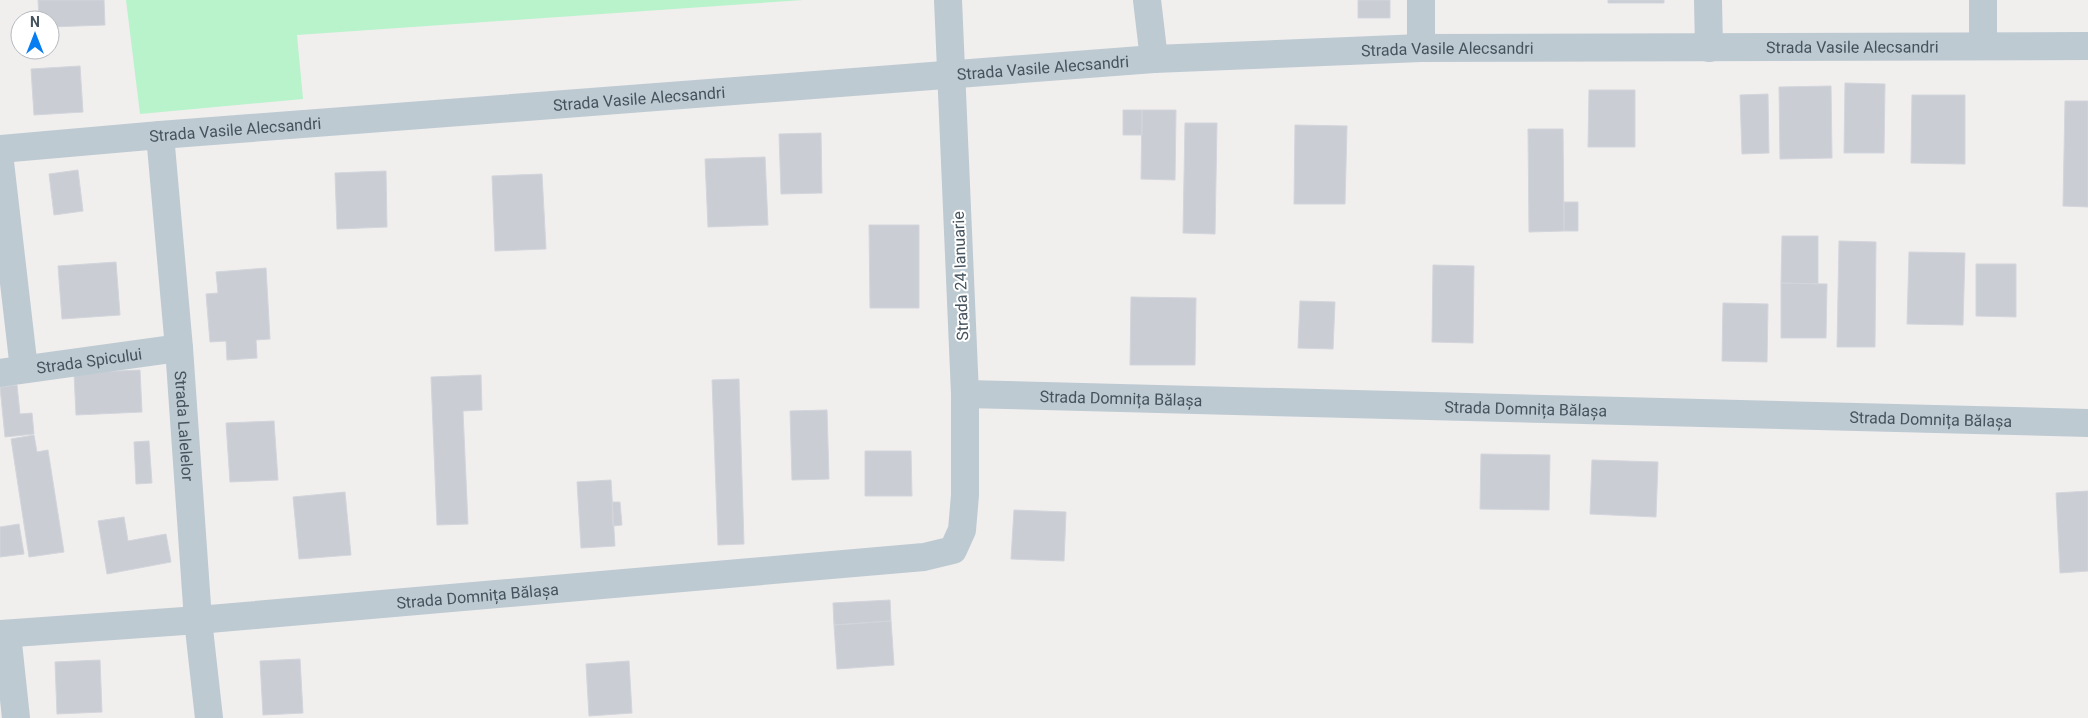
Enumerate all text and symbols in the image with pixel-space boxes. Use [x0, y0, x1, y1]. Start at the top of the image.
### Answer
north arrow [10, 10, 60, 60]
text: N [30, 14, 40, 30]
street label: Strada Vasile Alecsandri [1766, 37, 1939, 57]
street label: Strada Vasile Alecsandri [1361, 39, 1534, 60]
street label: Strada Vasile Alecsandri [956, 52, 1130, 84]
street label: Strada Vasile Alecsandri [552, 83, 726, 115]
street label: Strada Vasile Alecsandri [148, 114, 322, 146]
street label: Strada 24 Ianuarie [949, 211, 972, 341]
street label: Strada Spicului [35, 344, 143, 378]
street label: Strada Lalelelor [171, 370, 197, 482]
street label: Strada Domnița Bălașa [1039, 387, 1203, 411]
street label: Strada Domnița Bălașa [1444, 397, 1607, 421]
street label: Strada Domnița Bălașa [1849, 408, 2012, 432]
street label: Strada Domnița Bălașa [396, 580, 559, 613]

